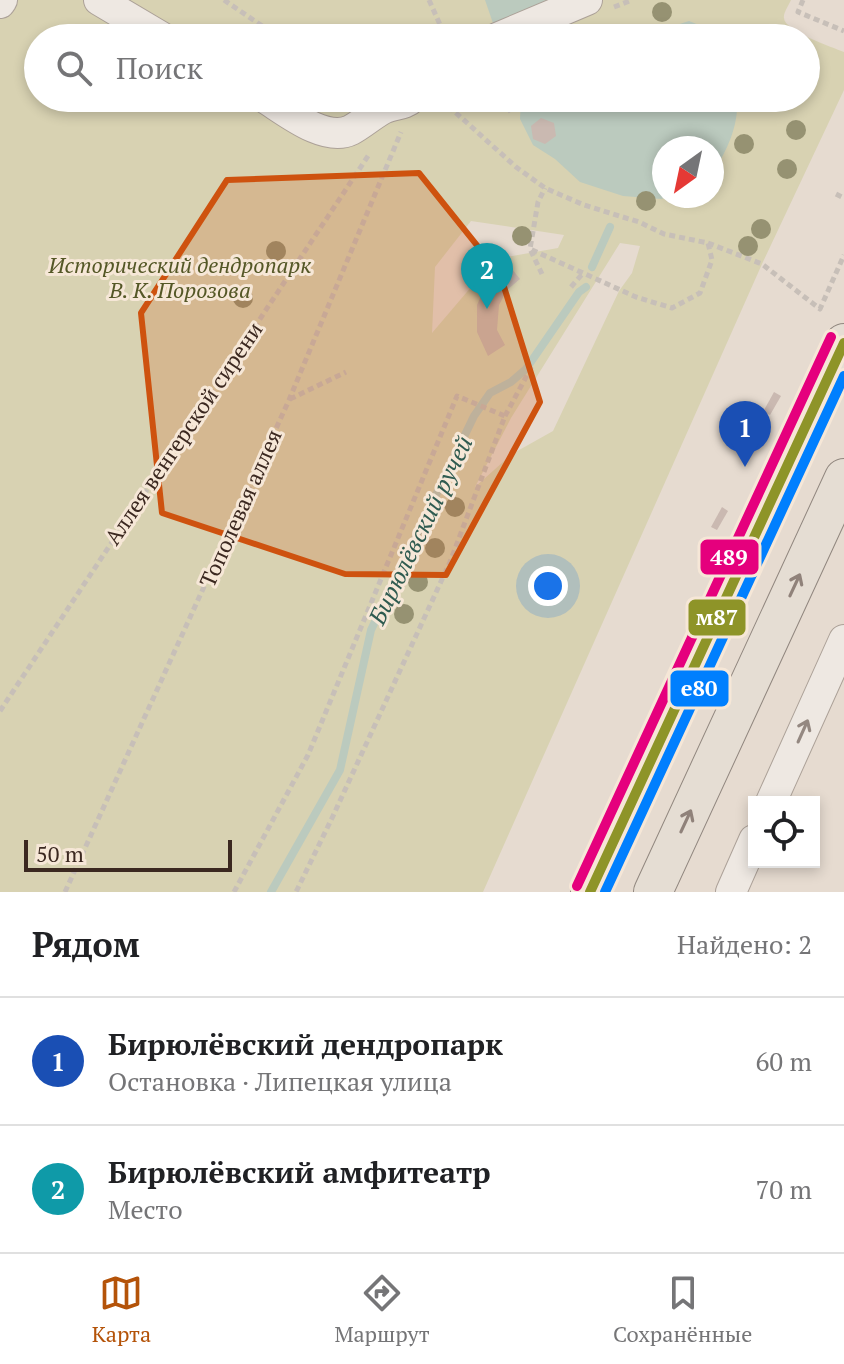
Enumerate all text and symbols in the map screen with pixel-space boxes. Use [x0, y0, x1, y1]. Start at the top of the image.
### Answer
search box [24, 24, 820, 112]
icon: search [52, 46, 96, 90]
text: Поиск [116, 48, 203, 88]
north arrow [652, 136, 724, 208]
pin: 2 [461, 243, 513, 309]
park label: Исторический дендропарк В. К. Порозова [48, 250, 311, 304]
street label: Аллея венгерской сирени [97, 316, 269, 550]
pin: 1 [719, 401, 771, 467]
street label: Тополевая аллея [192, 425, 288, 591]
water label: Бирюлёвский ручей [360, 430, 480, 631]
line badge: 489 [699, 538, 760, 576]
text: 489 [710, 542, 748, 571]
your location [528, 566, 568, 606]
one-way arrow [788, 573, 803, 598]
line badge: м87 [687, 598, 747, 637]
text: м87 [696, 602, 738, 631]
line badge: е80 [669, 669, 730, 708]
text: е80 [681, 673, 717, 702]
one-way arrow [796, 719, 811, 743]
map controls [748, 796, 820, 868]
button: locate [748, 796, 820, 868]
one-way arrow [679, 809, 694, 834]
scale bar [24, 836, 232, 872]
text: 50 m [36, 839, 84, 868]
text: Рядом [32, 922, 140, 967]
text: Найдено: 2 [677, 927, 812, 961]
text: Бирюлёвский дендропарк [108, 1024, 503, 1064]
text: 1 [51, 1044, 65, 1078]
text: 60 m [756, 1044, 812, 1078]
text: Остановка · Липецкая улица [108, 1064, 452, 1098]
text: Бирюлёвский амфитеатр [108, 1152, 490, 1192]
text: 2 [51, 1172, 65, 1206]
text: 70 m [756, 1172, 812, 1206]
text: Место [108, 1192, 183, 1226]
tab: Карта [92, 1271, 151, 1348]
tab: Маршрут [334, 1271, 430, 1348]
tab: Сохранённые [613, 1271, 752, 1348]

